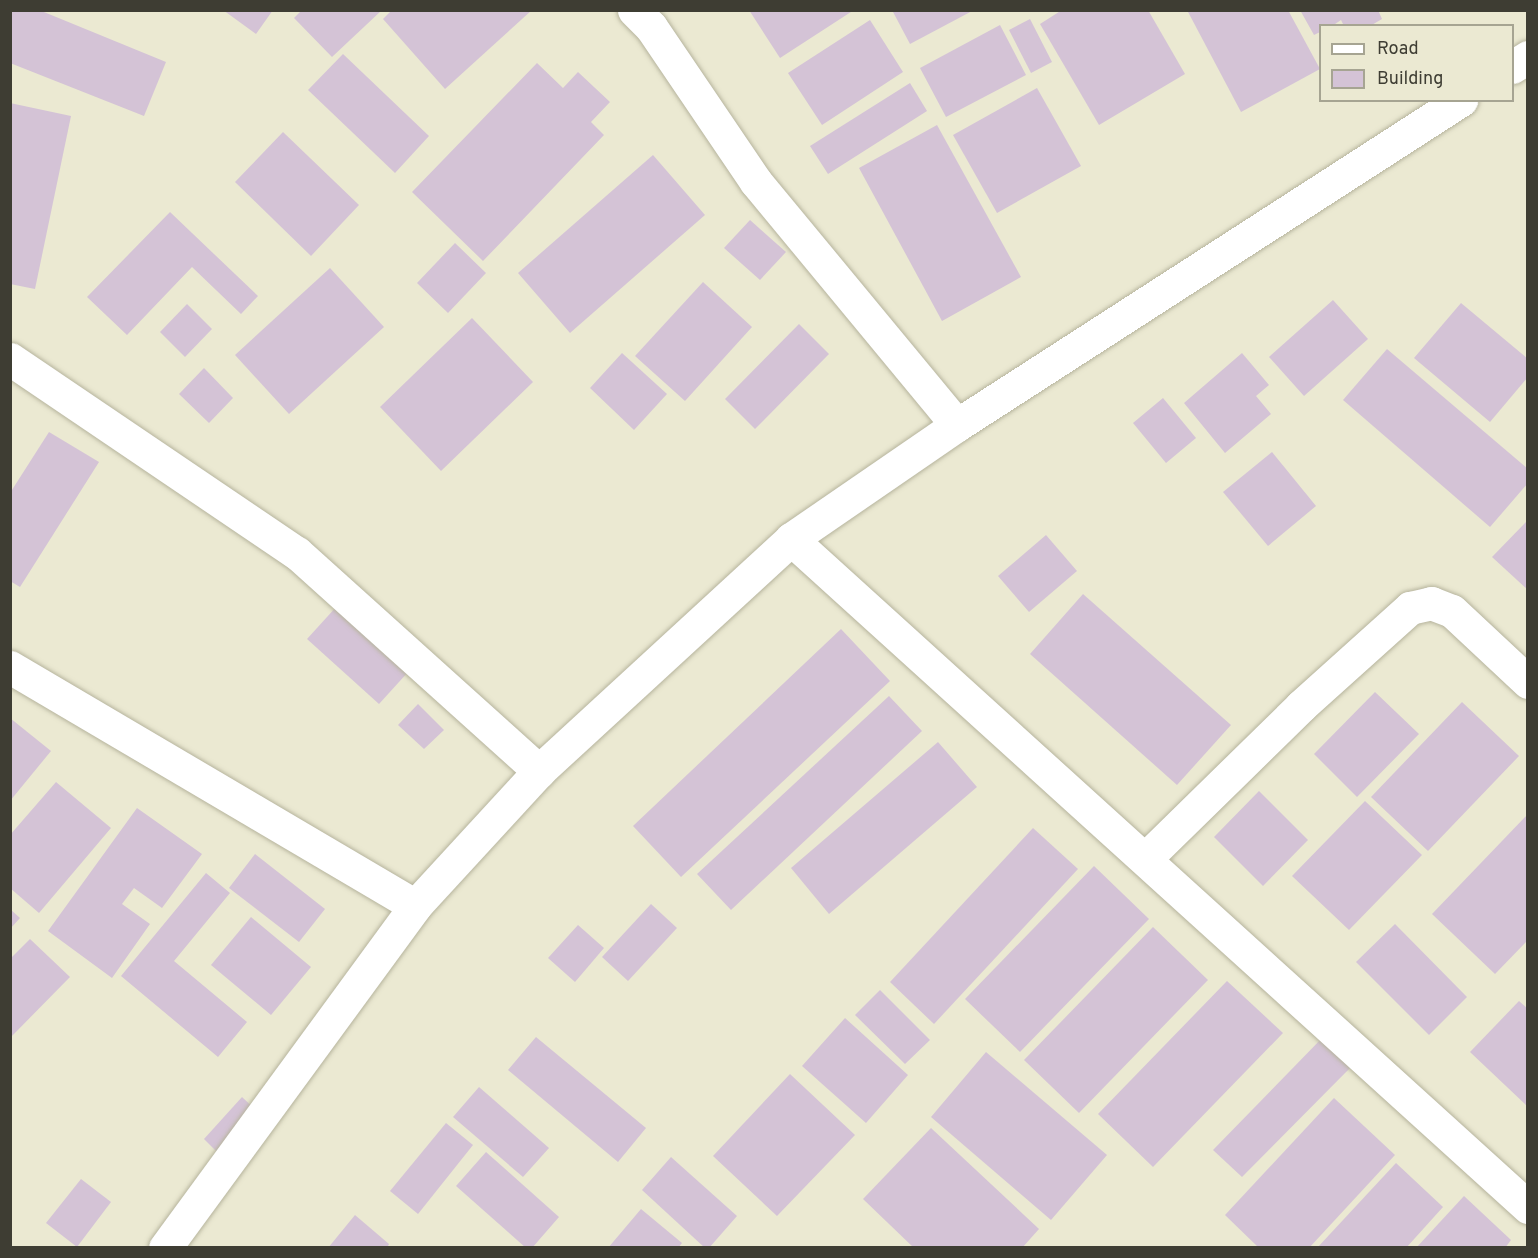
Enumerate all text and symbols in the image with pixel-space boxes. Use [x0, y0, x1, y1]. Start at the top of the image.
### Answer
legend [1319, 24, 1514, 102]
text: Road [1377, 38, 1419, 61]
text: Building [1377, 68, 1443, 91]

